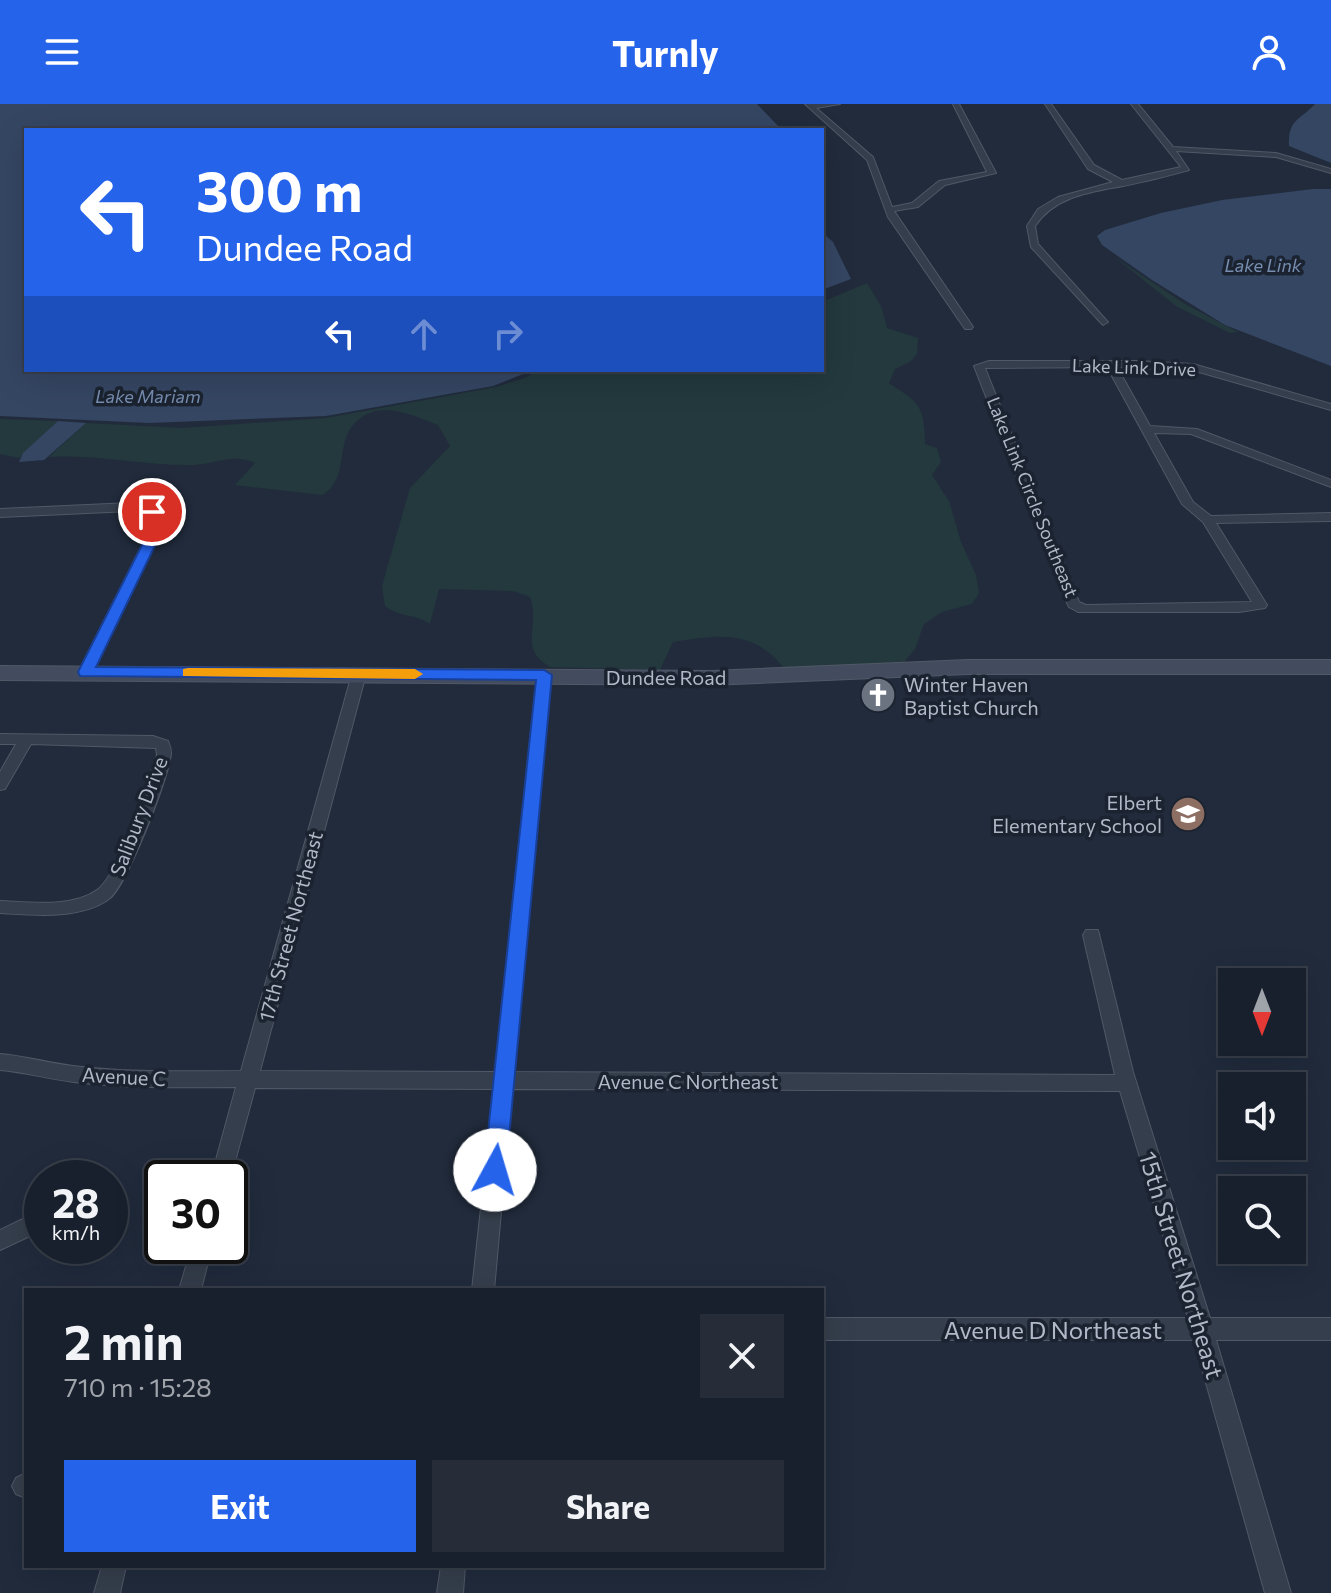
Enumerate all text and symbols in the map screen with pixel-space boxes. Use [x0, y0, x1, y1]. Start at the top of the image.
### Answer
icon: menu [40, 30, 84, 74]
text: Turnly [612, 30, 719, 74]
icon: person [1247, 30, 1291, 74]
text: 300 m [196, 155, 363, 224]
icon: left [64, 160, 168, 264]
text: Dundee Road [196, 224, 413, 268]
water label: Lake Link [1224, 254, 1303, 276]
icon: left [318, 312, 362, 356]
icon: ahead [402, 312, 446, 356]
icon: right [486, 312, 530, 356]
street label: Lake Link Drive [1072, 354, 1196, 380]
water label: Lake Mariam [95, 385, 201, 407]
street label: Lake Link Circle Southeast [983, 394, 1083, 600]
pin [118, 478, 186, 546]
icon: arrive [130, 490, 174, 534]
street label: Dundee Road [606, 665, 726, 689]
place label: Winter Haven Baptist Church [904, 672, 1039, 719]
church icon: Winter Haven Baptist Church [859, 676, 897, 714]
street label: Salibury Drive [104, 753, 172, 879]
place label: Elbert Elementary School [992, 790, 1162, 837]
school or university icon: Elbert Elementary School [1169, 795, 1207, 833]
street label: 17th Street Northeast [253, 828, 327, 1024]
north arrow [1218, 968, 1306, 1056]
map controls [1218, 968, 1306, 1264]
street label: Avenue C [81, 1062, 167, 1090]
street label: Avenue C Northeast [598, 1069, 778, 1093]
button: sound [1218, 1072, 1306, 1160]
position arrow [453, 1128, 537, 1212]
street label: 15th Street Northeast [1134, 1148, 1230, 1382]
speed limit sign: 30 [144, 1160, 248, 1264]
button: search [1218, 1176, 1306, 1264]
text: 28 [52, 1177, 100, 1226]
text: km/h [52, 1220, 100, 1244]
text: 2 min [64, 1311, 184, 1370]
button: close [700, 1314, 784, 1398]
street label: Avenue D Northeast [944, 1315, 1162, 1344]
text: 710 m · 15:28 [64, 1371, 212, 1402]
button: Exit [64, 1460, 416, 1552]
button: Share [432, 1460, 784, 1552]

